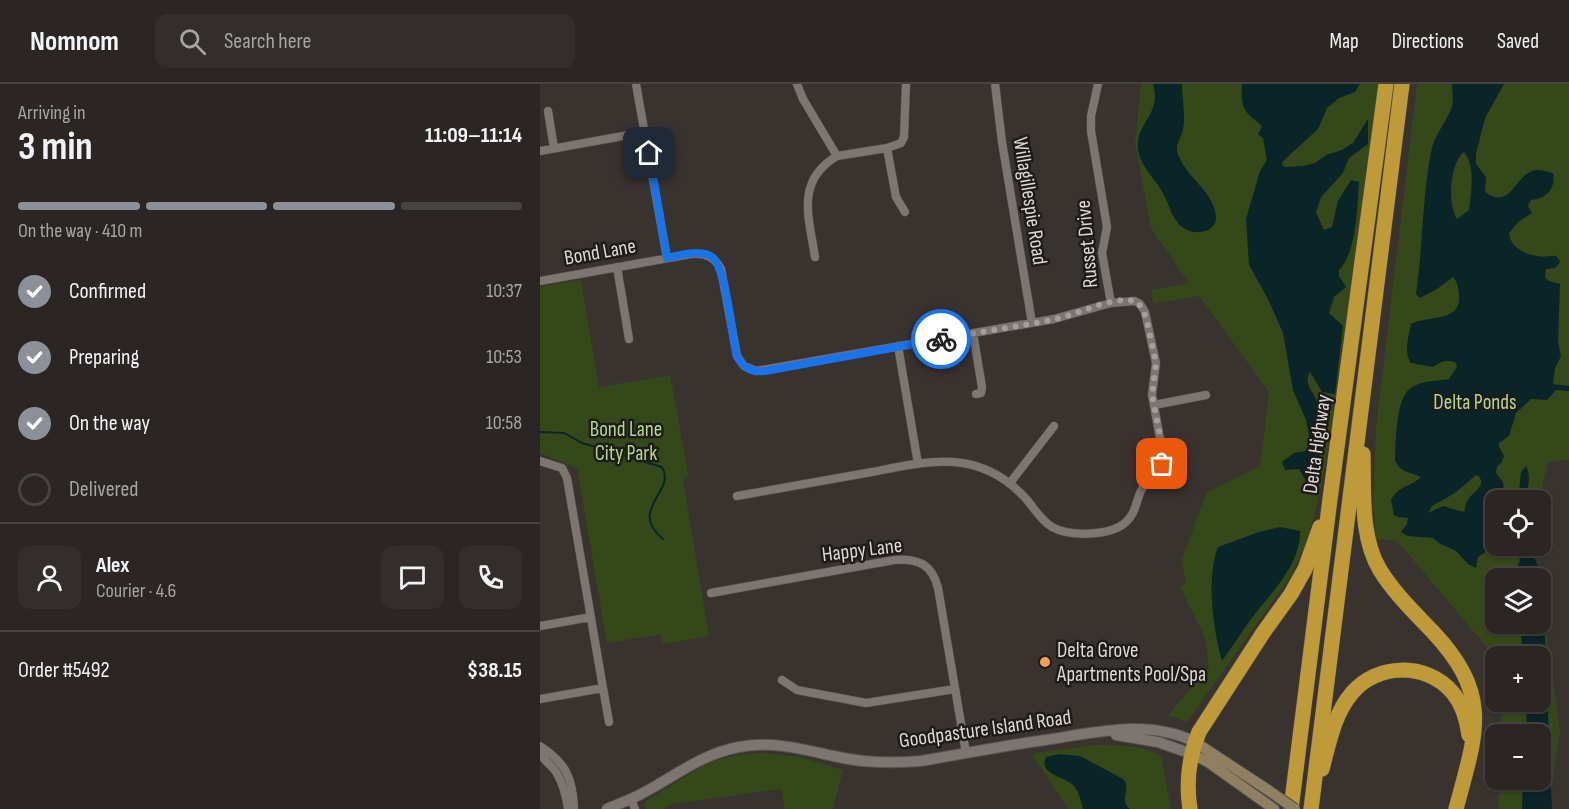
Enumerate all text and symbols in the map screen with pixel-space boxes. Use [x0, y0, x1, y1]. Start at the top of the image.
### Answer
search box [155, 14, 575, 68]
text: Nomnom [30, 25, 119, 58]
icon: search [176, 25, 209, 58]
text: Search here [224, 28, 311, 55]
text: Map [1329, 29, 1359, 54]
text: Directions [1392, 29, 1464, 54]
text: Saved [1497, 29, 1539, 54]
text: Arriving in [18, 101, 86, 125]
text: 11:09–11:14 [425, 122, 522, 149]
text: 3 min [18, 124, 93, 171]
pin [623, 127, 674, 178]
street label: Willagillespie Road [1008, 135, 1052, 267]
icon: home [632, 136, 665, 169]
street label: Russet Drive [1071, 199, 1103, 289]
text: On the way · 410 m [18, 219, 142, 243]
street label: Bond Lane [562, 233, 638, 271]
icon: check [18, 275, 51, 308]
text: Confirmed [69, 278, 146, 305]
text: 10:37 [486, 279, 522, 303]
courier [911, 309, 971, 369]
icon: bike [925, 323, 958, 356]
icon: check [18, 341, 51, 374]
text: Preparing [69, 344, 139, 371]
text: 10:53 [486, 345, 522, 369]
park label: Delta Ponds [1433, 390, 1517, 415]
street label: Delta Highway [1298, 393, 1336, 495]
icon: check [18, 407, 51, 440]
text: On the way [69, 410, 150, 437]
text: 10:58 [486, 411, 522, 435]
park label: Bond Lane City Park [590, 417, 662, 466]
pin [1136, 438, 1187, 489]
icon: bag [1145, 447, 1178, 480]
text: Delivered [69, 476, 138, 503]
map controls [1485, 490, 1551, 790]
button: locate [1485, 490, 1551, 556]
street label: Happy Lane [820, 533, 904, 567]
button: person [18, 546, 81, 609]
button: chat [381, 546, 444, 609]
button: phone [459, 546, 522, 609]
text: Alex [96, 552, 129, 579]
button: layers [1485, 568, 1551, 634]
text: Courier · 4.6 [96, 579, 176, 603]
place label: Delta Grove Apartments Pool/Spa [1056, 638, 1206, 687]
button: + [1485, 646, 1551, 712]
marker: Delta Grove Apartments Pool/Spa [1038, 655, 1052, 669]
text: Order #5492 [18, 657, 110, 684]
text: $38.15 [467, 657, 522, 684]
street label: Goodpasture Island Road [897, 705, 1073, 753]
button: − [1485, 724, 1551, 790]

